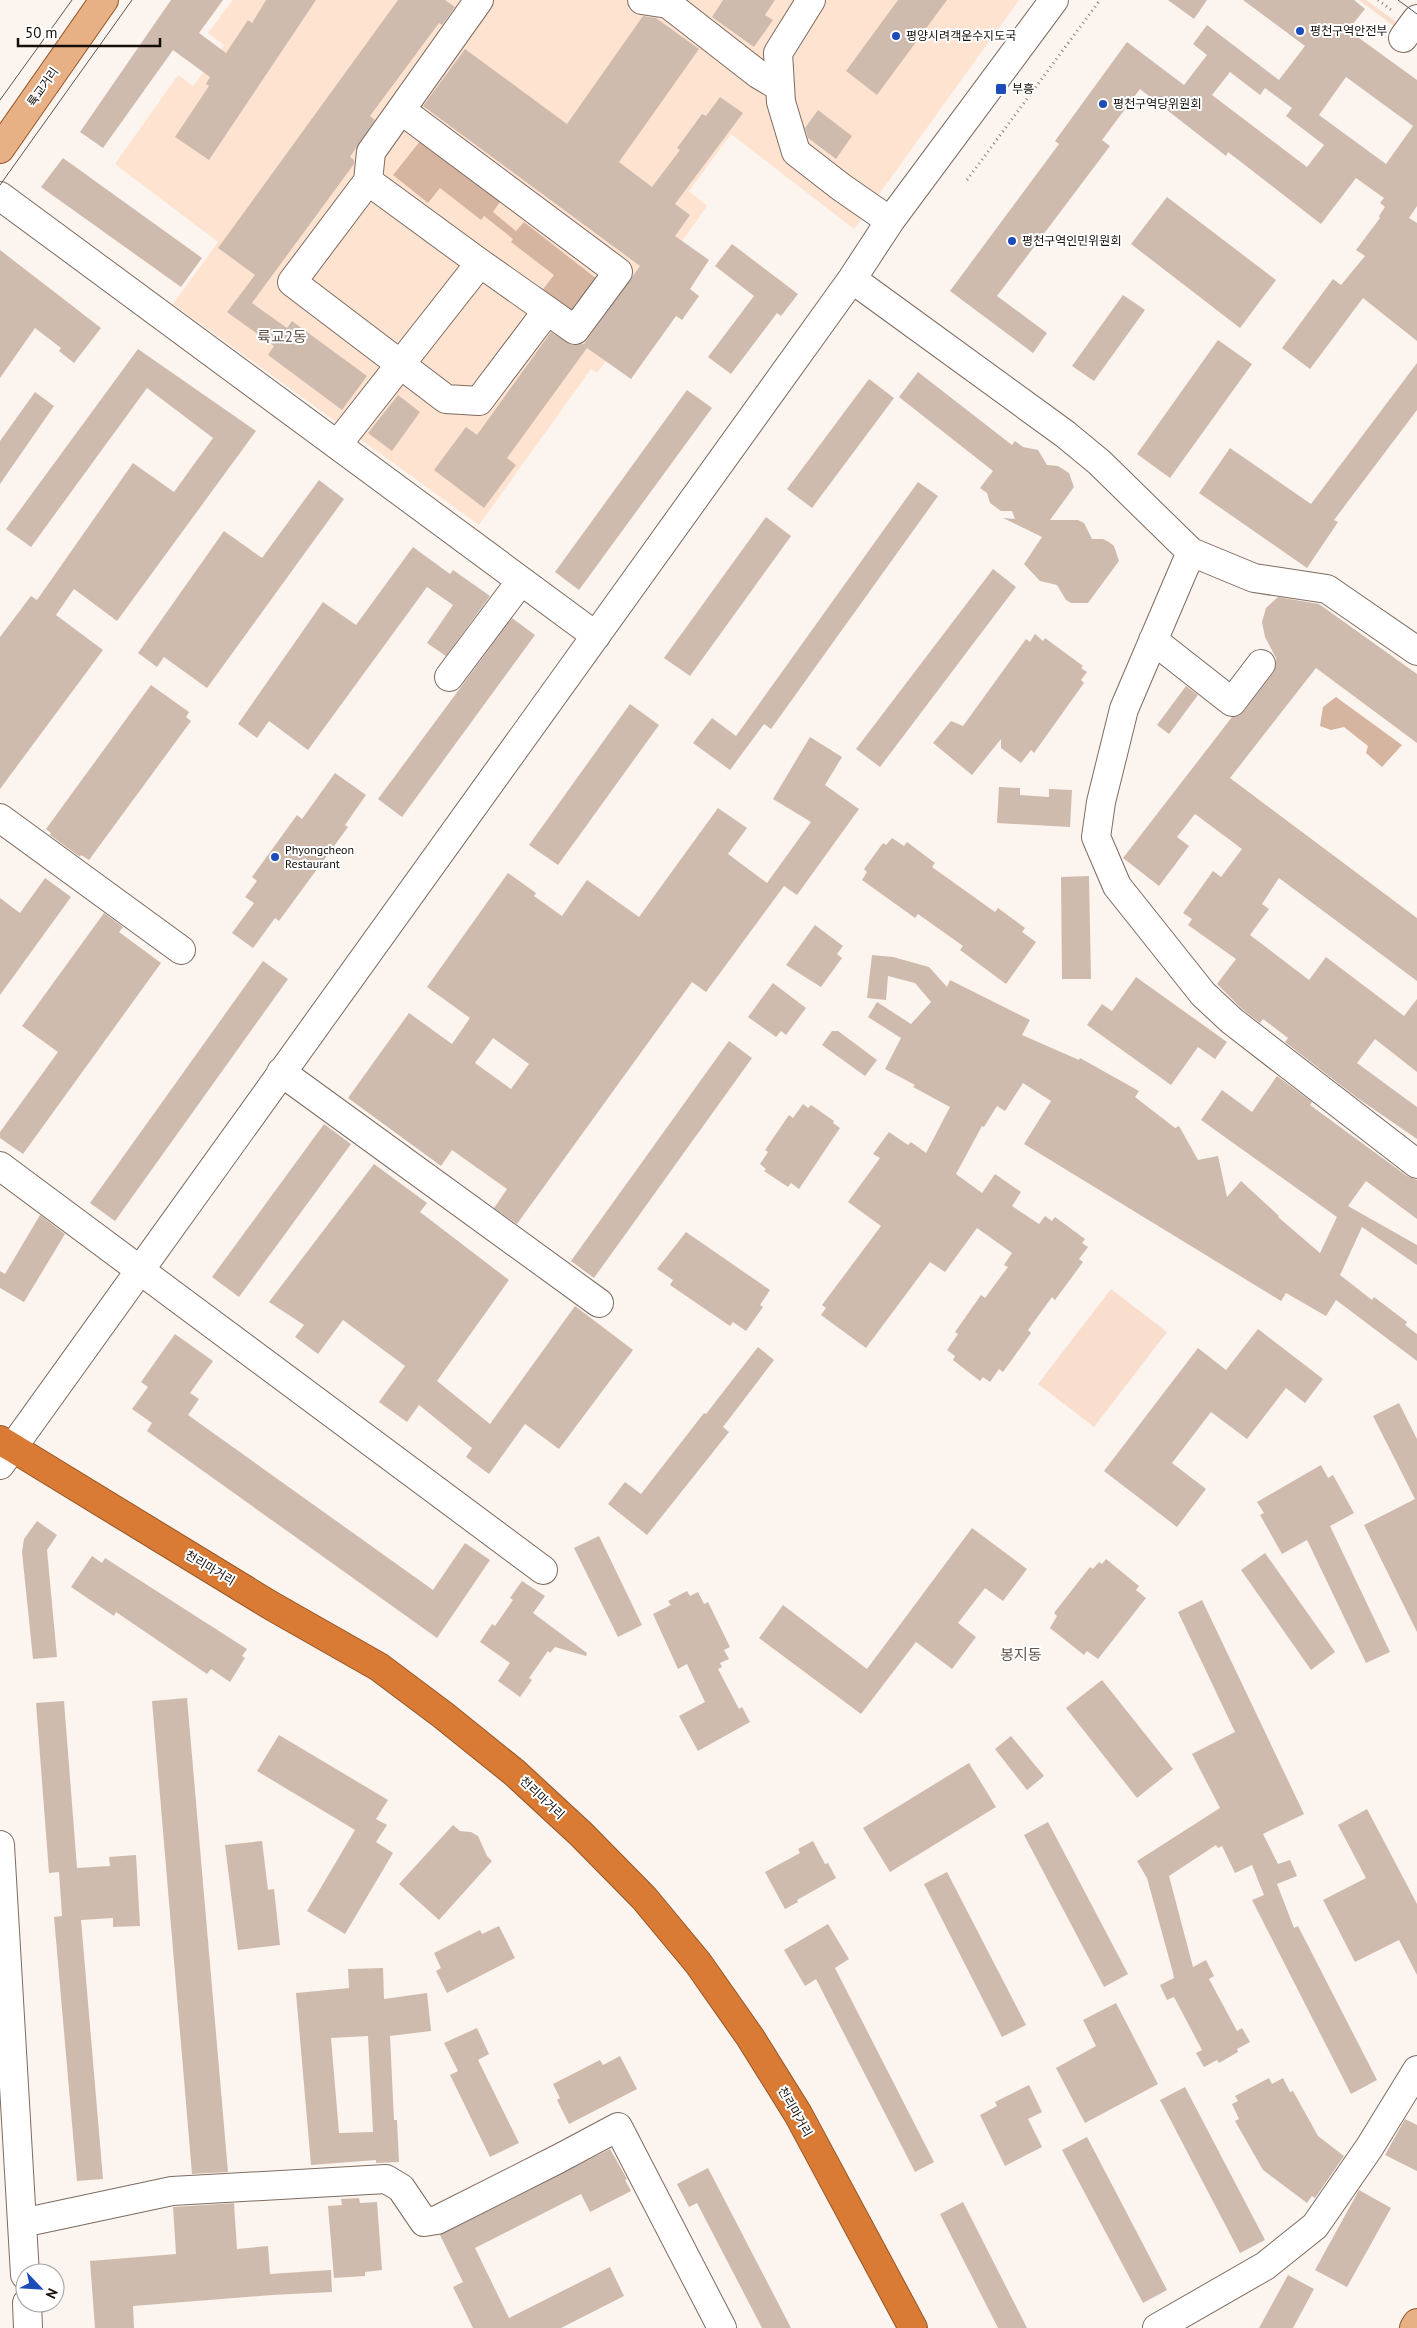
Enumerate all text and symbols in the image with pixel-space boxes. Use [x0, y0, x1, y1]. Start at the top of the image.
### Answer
scale bar [18, 15, 160, 47]
text: 50 m [25, 23, 58, 42]
place label: 평천구역안전부 [1310, 23, 1387, 38]
marker: 평천구역안전부 [1294, 25, 1306, 37]
place label: 평양시려객운수지도국 [906, 28, 1016, 43]
marker: 평양시려객운수지도국 [890, 30, 902, 42]
street label: 륙교거리 [24, 64, 61, 109]
place label: 부흥 [1012, 81, 1034, 96]
marker: 부흥 [994, 82, 1008, 96]
place label: 평천구역당위원회 [1113, 96, 1201, 111]
marker: 평천구역당위원회 [1097, 98, 1109, 110]
place label: 평천구역인민위원회 [1022, 233, 1121, 248]
marker: 평천구역인민위원회 [1006, 235, 1018, 247]
district label: 륙교2동 [257, 327, 307, 346]
place label: Phyongcheon Restaurant [285, 842, 354, 871]
marker: Phyongcheon Restaurant [269, 851, 281, 863]
street label: 천리마거리 [183, 1547, 238, 1588]
district label: 봉지동 [1000, 1645, 1042, 1664]
street label: 천리마거리 [517, 1773, 568, 1822]
street label: 천리마거리 [775, 2084, 816, 2139]
north arrow [15, 2263, 65, 2313]
text: N [42, 2286, 62, 2301]

